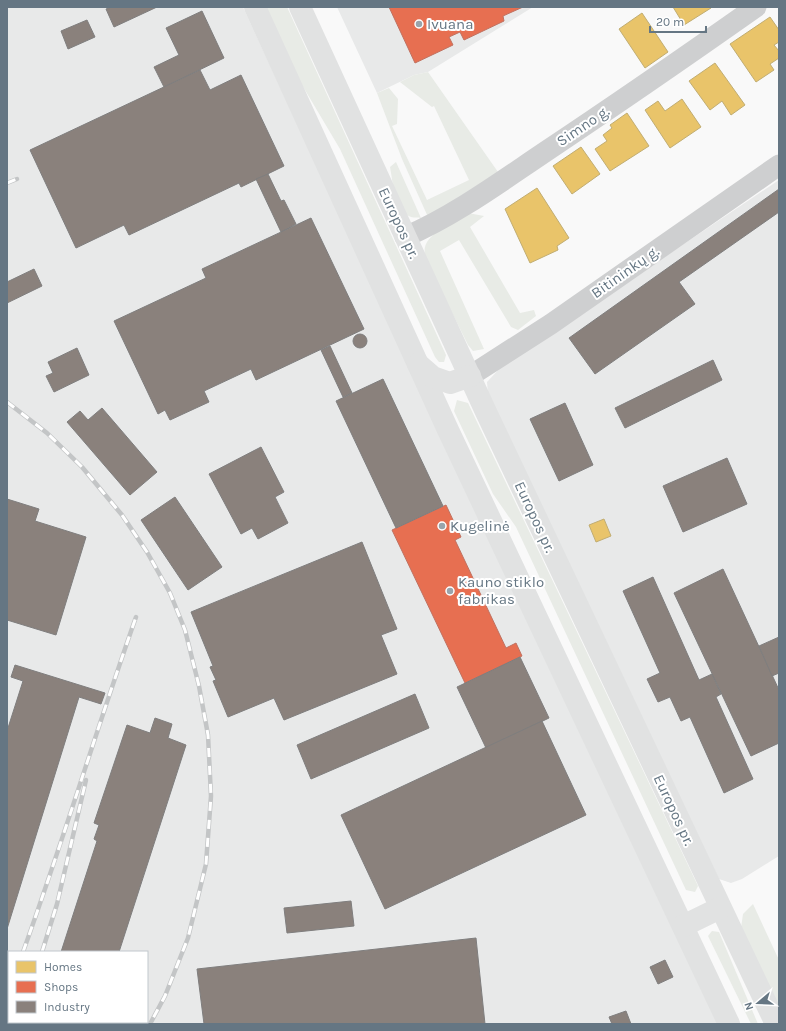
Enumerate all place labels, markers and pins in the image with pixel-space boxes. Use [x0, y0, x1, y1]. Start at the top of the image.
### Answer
place label: Ivuana [427, 15, 473, 33]
marker: Ivuana [414, 19, 424, 29]
place label: Kugelinė [450, 517, 510, 535]
marker: Kugelinė [437, 521, 447, 531]
place label: Kauno stiklo fabrikas [458, 573, 544, 608]
marker: Kauno stiklo fabrikas [445, 586, 455, 596]

